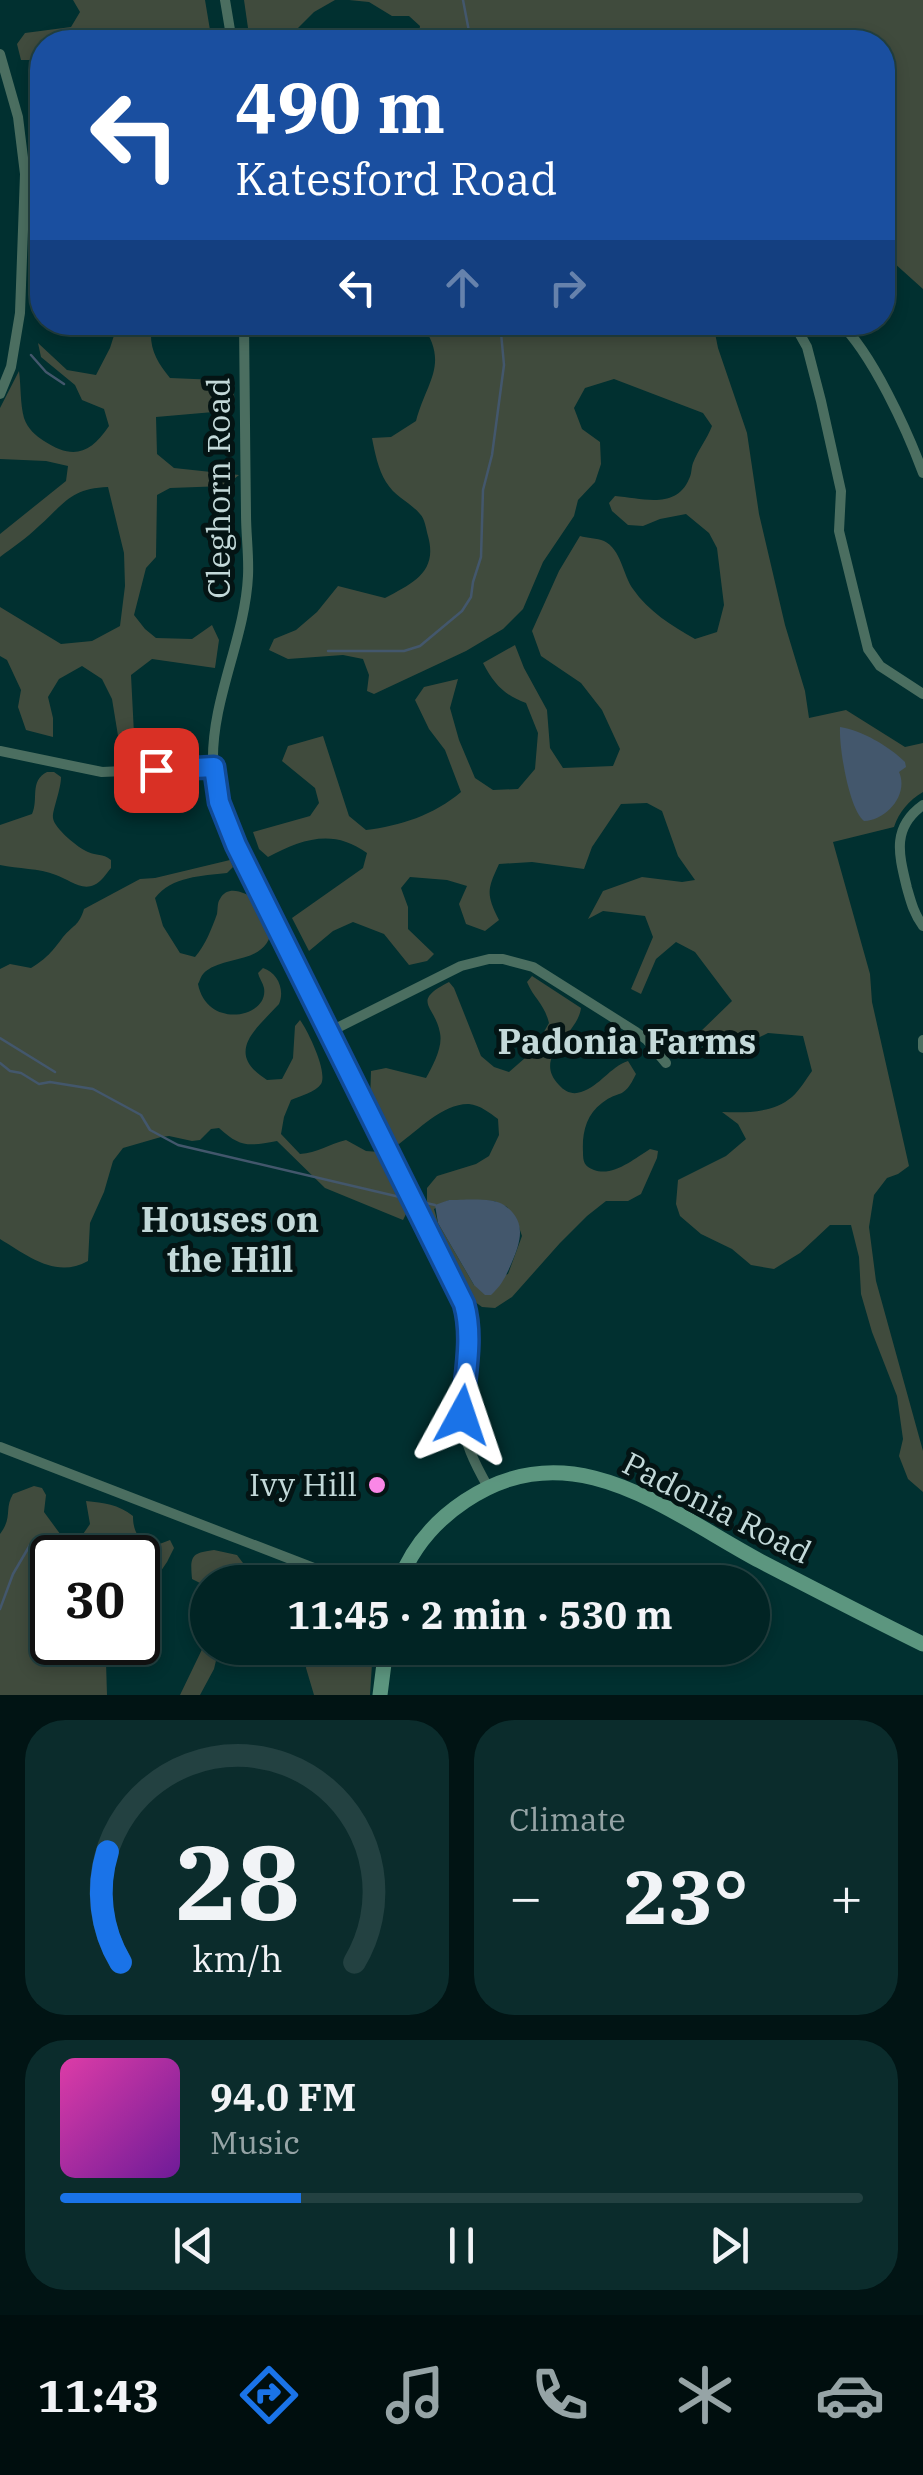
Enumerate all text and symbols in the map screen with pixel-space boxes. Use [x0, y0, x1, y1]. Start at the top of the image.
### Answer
text: 490 m [235, 61, 445, 152]
icon: left [70, 70, 200, 200]
text: Katesford Road [235, 149, 558, 207]
icon: left [330, 260, 385, 315]
icon: ahead [435, 260, 490, 315]
icon: right [540, 260, 595, 315]
street label: Cleghorn Road [197, 377, 239, 599]
pin [114, 728, 199, 813]
icon: arrive [129, 743, 184, 798]
district label: Padonia Farms [498, 1018, 756, 1064]
district label: Houses on the Hill [141, 1196, 319, 1282]
position arrow [410, 1363, 514, 1467]
street label: Padonia Road [616, 1442, 819, 1573]
place label: Ivy Hill [249, 1463, 357, 1505]
marker: Ivy Hill [366, 1474, 388, 1496]
speed limit sign: 30 [30, 1535, 160, 1665]
text: 11:45 · 2 min · 530 m [287, 1590, 673, 1639]
text: Climate [509, 1798, 626, 1840]
text: 28 [175, 1813, 299, 1949]
text: 23° [623, 1847, 749, 1945]
text: − [509, 1861, 542, 1932]
text: + [830, 1861, 863, 1932]
text: km/h [192, 1935, 282, 1982]
text: 94.0 FM [210, 2072, 356, 2121]
text: Music [210, 2121, 300, 2163]
icon: previous [166, 2218, 221, 2273]
icon: pause [434, 2218, 489, 2273]
icon: next [702, 2218, 757, 2273]
icon: directions [234, 2360, 304, 2430]
icon: music [380, 2360, 450, 2430]
icon: phone [525, 2360, 595, 2430]
icon: climate [670, 2360, 740, 2430]
icon: car [815, 2360, 885, 2430]
text: 11:43 [38, 2366, 159, 2424]

